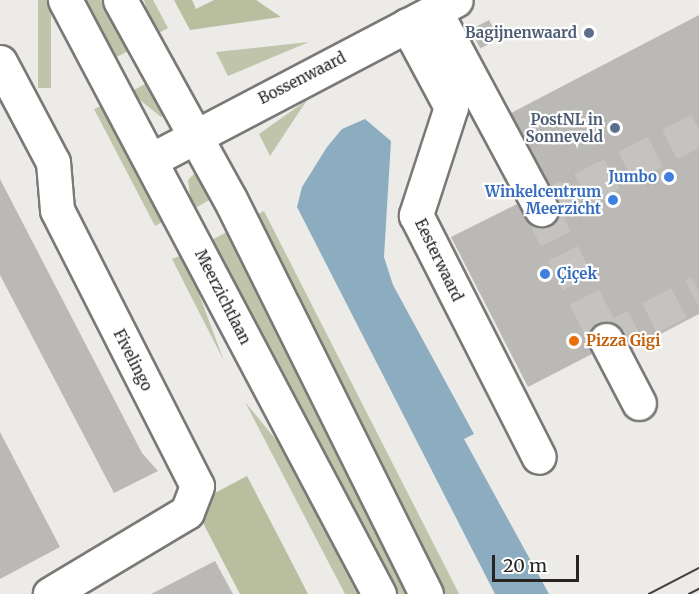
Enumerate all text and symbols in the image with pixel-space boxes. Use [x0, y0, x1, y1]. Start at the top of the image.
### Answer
place label: Bagijnenwaard [465, 24, 577, 42]
marker: Bagijnenwaard [582, 26, 596, 40]
street label: Bossenwaard [255, 48, 349, 108]
place label: PostNL in Sonneveld [525, 110, 603, 145]
marker: PostNL in Sonneveld [608, 121, 622, 135]
place label: Jumbo [609, 168, 657, 186]
marker: Jumbo [662, 170, 676, 184]
place label: Winkelcentrum Meerzicht [485, 182, 601, 217]
marker: Winkelcentrum Meerzicht [606, 193, 620, 207]
street label: Eesterwaard [411, 216, 467, 304]
street label: Meerzichtlaan [191, 247, 255, 347]
place label: Çiçek [557, 265, 597, 283]
marker: Çiçek [538, 267, 552, 281]
street label: Fivelingo [110, 326, 156, 394]
place label: Pizza Gigi [586, 332, 660, 350]
marker: Pizza Gigi [567, 334, 581, 348]
scale bar [495, 543, 582, 581]
text: 20 m [503, 554, 547, 577]

